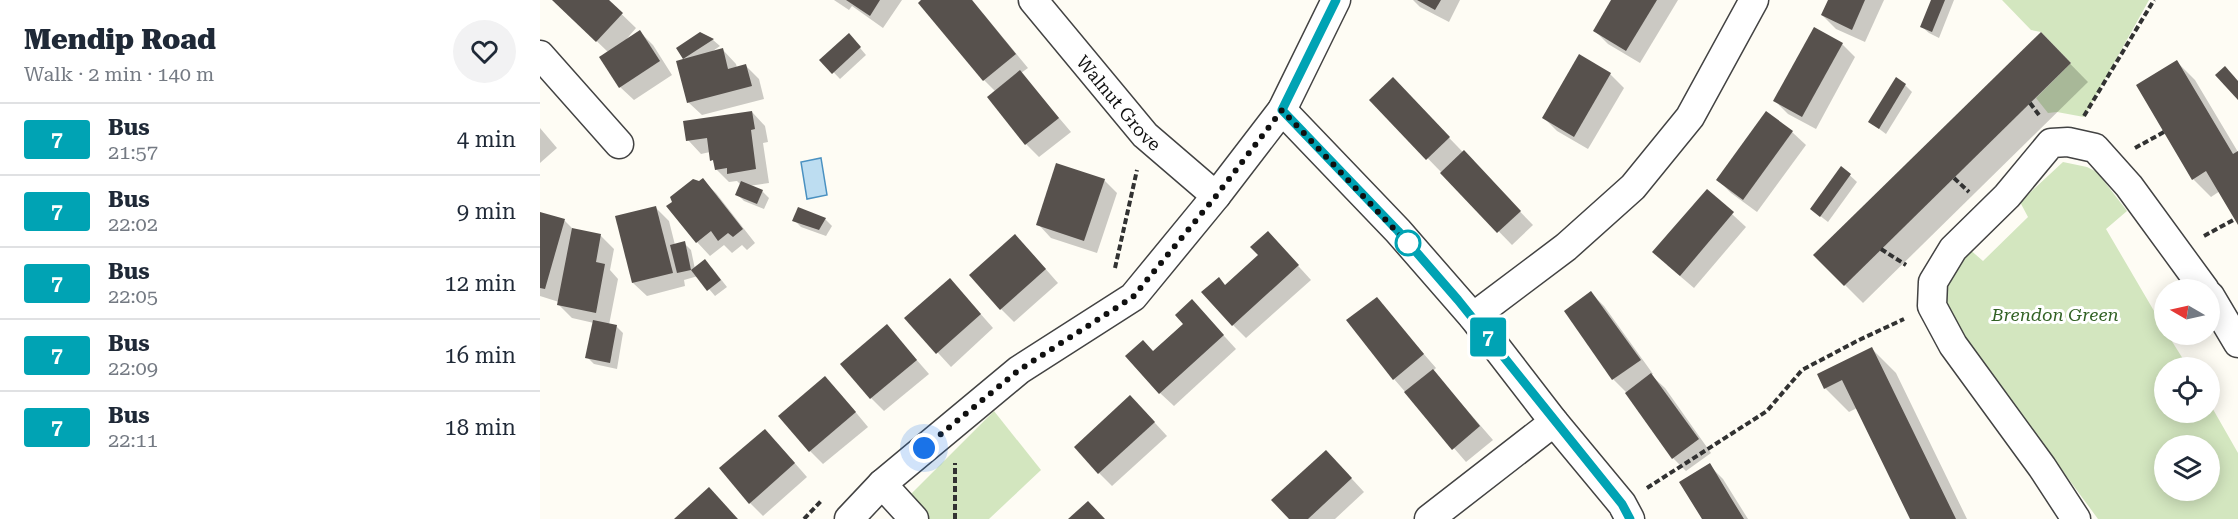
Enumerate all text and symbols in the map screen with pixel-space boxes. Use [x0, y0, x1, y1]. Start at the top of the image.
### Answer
button: heart [453, 20, 516, 83]
text: Mendip Road [24, 23, 216, 56]
street label: Walnut Grove [1073, 51, 1166, 155]
text: Walk · 2 min · 140 m [24, 62, 214, 86]
text: Bus [108, 115, 150, 140]
text: 7 [51, 127, 63, 151]
text: 4 min [457, 127, 516, 152]
text: 21:57 [108, 140, 158, 164]
text: Bus [108, 187, 150, 212]
text: 7 [51, 199, 63, 223]
text: 9 min [457, 199, 516, 224]
text: 22:02 [108, 212, 158, 236]
unlabelled marker [1395, 230, 1421, 256]
text: Bus [108, 259, 150, 284]
text: 7 [51, 271, 63, 295]
text: 12 min [445, 271, 516, 296]
north arrow [2154, 279, 2220, 345]
map controls [2154, 279, 2220, 501]
text: 22:05 [108, 284, 158, 308]
park label: Brendon Green [1990, 304, 2119, 325]
line badge: 7 [1468, 318, 1508, 356]
text: 7 [1482, 325, 1494, 349]
text: Bus [108, 331, 150, 356]
text: 7 [51, 343, 63, 367]
text: 16 min [445, 343, 516, 368]
text: 22:09 [108, 356, 158, 380]
button: locate [2154, 357, 2220, 423]
text: Bus [108, 403, 150, 428]
text: 7 [51, 415, 63, 439]
text: 18 min [445, 415, 516, 440]
text: 22:11 [108, 428, 158, 452]
your location [909, 433, 939, 463]
button: layers [2154, 435, 2220, 501]

